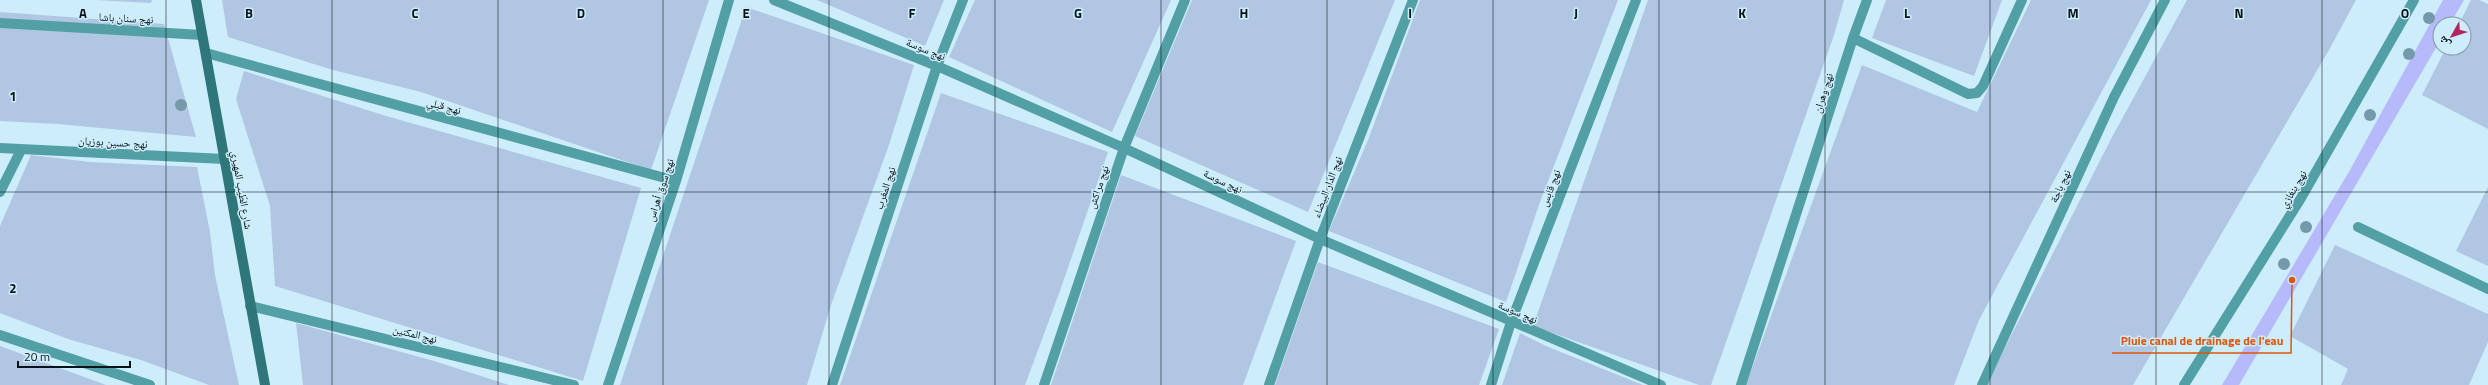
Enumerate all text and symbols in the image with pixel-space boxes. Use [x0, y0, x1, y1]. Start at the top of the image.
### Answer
text: A [79, 3, 87, 23]
text: B [245, 3, 253, 23]
text: C [411, 3, 419, 23]
text: D [577, 3, 585, 23]
text: E [742, 3, 750, 23]
text: F [909, 3, 916, 23]
text: G [1074, 3, 1082, 23]
text: H [1240, 3, 1248, 23]
text: I [1408, 3, 1412, 23]
text: J [1574, 3, 1578, 23]
text: K [1738, 3, 1746, 23]
text: L [1904, 3, 1910, 23]
text: M [2067, 3, 2079, 23]
text: N [2234, 3, 2244, 23]
text: O [2401, 3, 2409, 23]
street label: نهج سنان باشا [98, 9, 154, 27]
north arrow [2432, 16, 2472, 56]
text: ش [2434, 32, 2454, 52]
street label: نهج سوسة [904, 34, 948, 64]
street label: نهج وهران [1809, 71, 1837, 115]
text: 1 [9, 86, 17, 106]
street label: نهج قبلي [425, 94, 463, 119]
street label: نهج حسين بوزيان [78, 132, 148, 152]
street label: شارع الطّيب المهيري [226, 149, 257, 231]
street label: نهج الدار البيضاء [1308, 154, 1346, 220]
street label: نهج سوق أهراس [642, 156, 678, 224]
street label: نهج مراكش [1083, 163, 1113, 211]
street label: نهج المغرب [871, 165, 899, 211]
street label: نهج سوسة [1201, 165, 1245, 197]
street label: نهج قابس [1536, 167, 1564, 209]
street label: نهج باجة [2045, 167, 2075, 205]
street label: نهج بنغازي [2275, 167, 2311, 211]
text: 2 [9, 278, 17, 298]
street label: نهج سوسة [1496, 297, 1540, 327]
street label: نهج المكنين [391, 321, 439, 347]
callout: Pluie canal de drainage de l'eau [2112, 329, 2291, 353]
text: Pluie canal de drainage de l'eau [2121, 331, 2283, 350]
scale bar [18, 343, 130, 369]
text: 20 m [24, 347, 50, 366]

